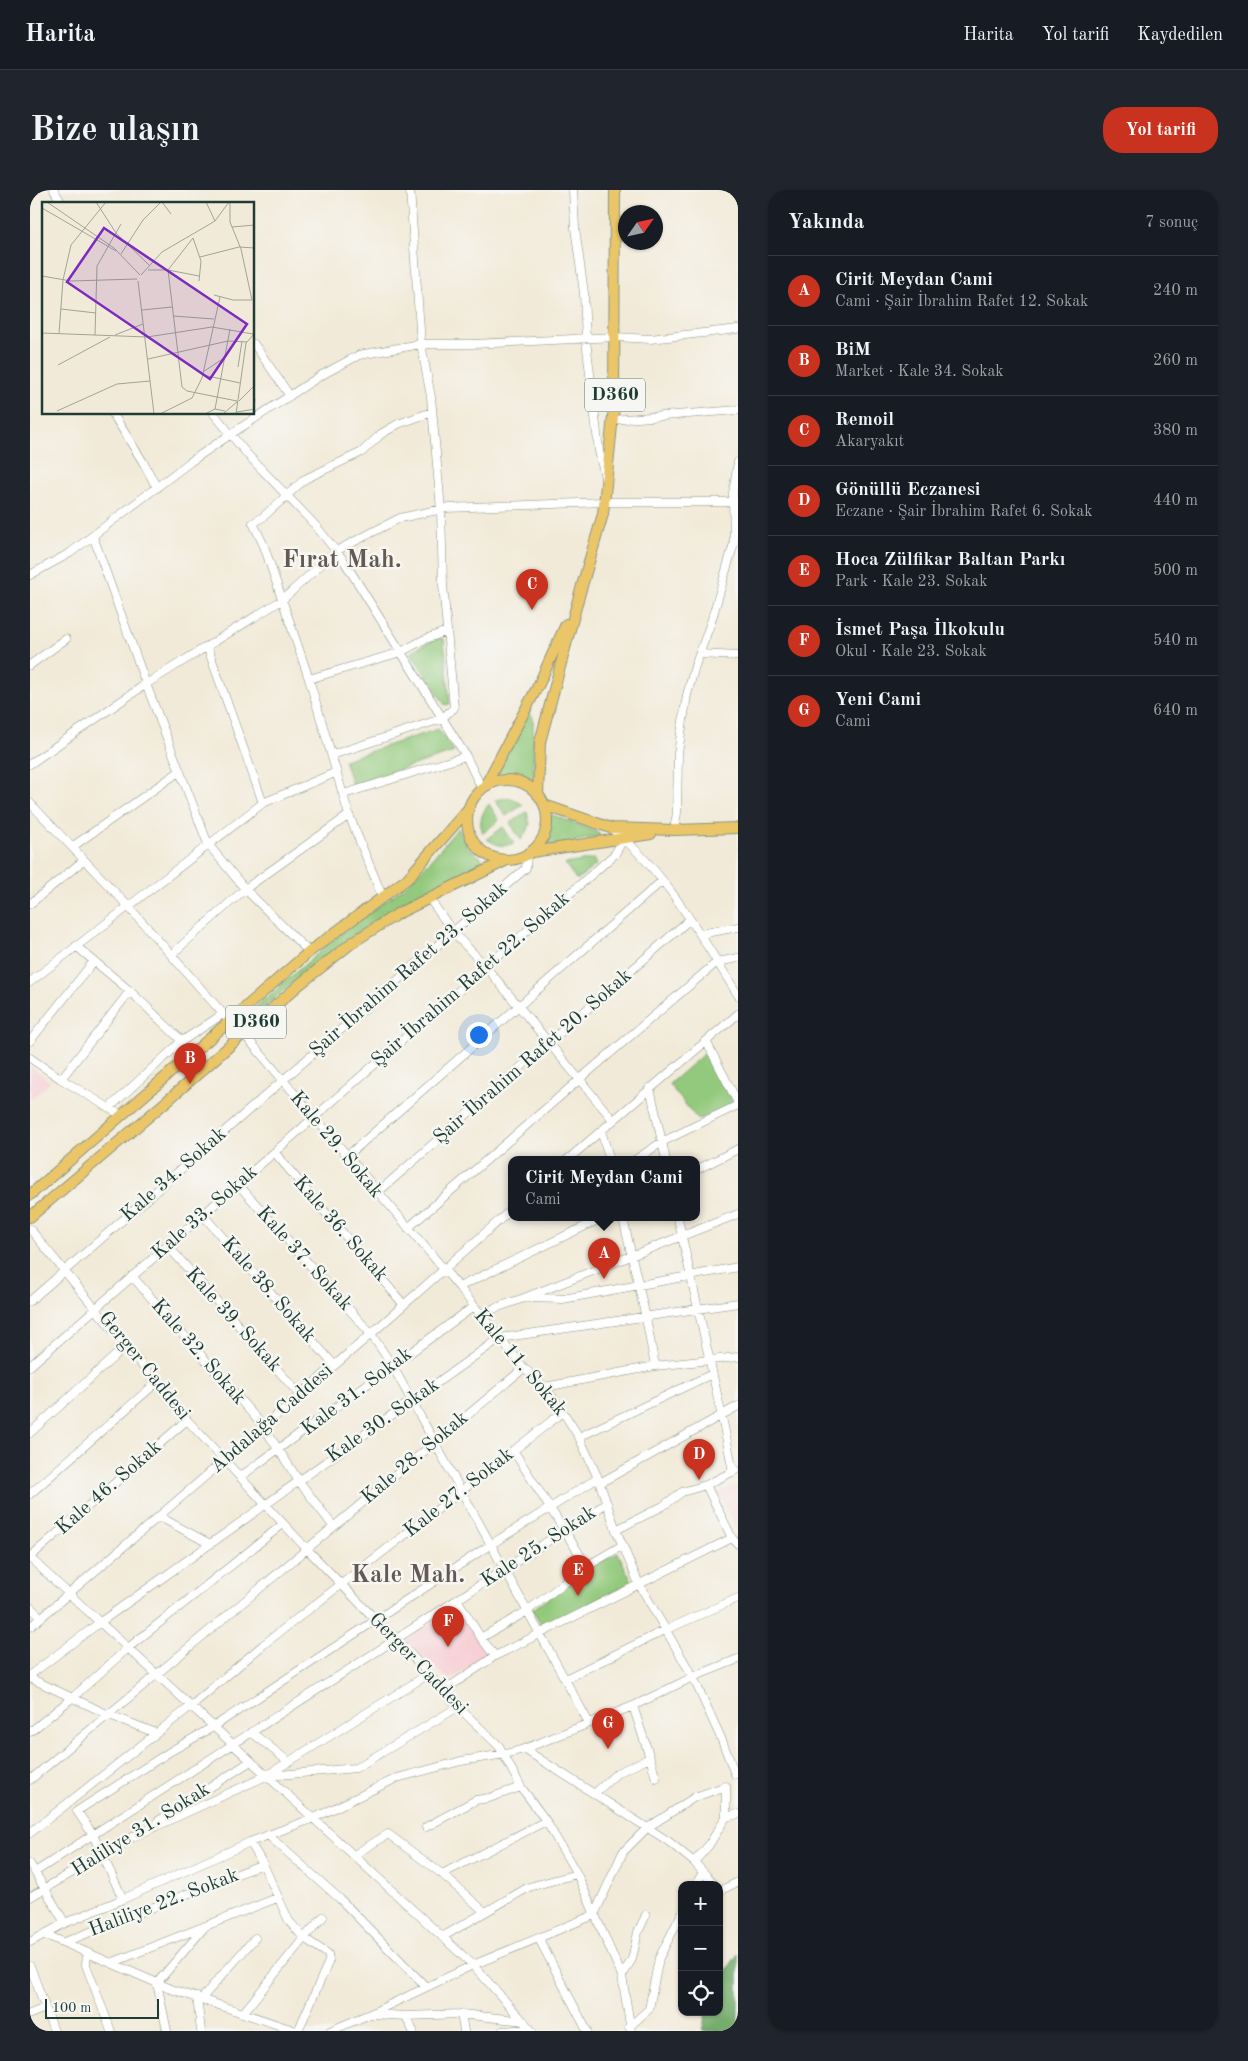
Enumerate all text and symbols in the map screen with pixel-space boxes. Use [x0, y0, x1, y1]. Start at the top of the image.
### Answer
text: Harita [25, 23, 95, 47]
text: Harita [963, 26, 1014, 44]
text: Yol tarifi [1042, 26, 1109, 44]
text: Kaydedilen [1137, 26, 1223, 44]
button: Yol tarifi [1103, 107, 1218, 153]
text: Bize ulaşın [30, 113, 200, 148]
inset map [42, 202, 255, 415]
north arrow [618, 205, 663, 250]
text: Yakında [788, 212, 864, 233]
text: 7 sonuç [1145, 215, 1198, 231]
text: Cirit Meydan Cami [835, 271, 993, 290]
text: A [798, 283, 810, 299]
text: 240 m [1153, 283, 1198, 299]
text: Cami · Şair İbrahim Rafet 12. Sokak [835, 294, 1088, 310]
text: BiM [835, 341, 871, 360]
text: B [798, 353, 810, 369]
text: 260 m [1153, 353, 1198, 369]
text: Market · Kale 34. Sokak [835, 364, 1004, 380]
road number: D360 [585, 378, 645, 412]
text: Remoil [835, 411, 894, 430]
text: C [799, 423, 809, 439]
text: 380 m [1153, 423, 1198, 439]
text: Akaryakıt [835, 434, 904, 450]
text: Gönüllü Eczanesi [835, 481, 980, 500]
text: D [798, 493, 810, 509]
text: 440 m [1153, 493, 1198, 509]
text: Eczane · Şair İbrahim Rafet 6. Sokak [835, 504, 1092, 520]
district label: Fırat Mah. [282, 548, 402, 573]
text: Hoca Zülfikar Baltan Parkı [835, 551, 1065, 570]
text: E [798, 563, 810, 579]
text: 500 m [1153, 563, 1198, 579]
pin: C [516, 569, 548, 610]
text: Park · Kale 23. Sokak [835, 574, 987, 590]
text: İsmet Paşa İlkokulu [835, 621, 1005, 640]
text: F [799, 633, 809, 649]
text: 540 m [1153, 633, 1198, 649]
text: Okul · Kale 23. Sokak [835, 644, 987, 660]
text: Yeni Cami [835, 691, 921, 710]
text: G [798, 703, 810, 719]
text: 640 m [1153, 703, 1198, 719]
text: Cami [835, 714, 871, 730]
street label: Şair İbrahim Rafet 23. Sokak [305, 877, 512, 1061]
street label: Şair İbrahim Rafet 22. Sokak [367, 887, 574, 1071]
street label: Şair İbrahim Rafet 20. Sokak [429, 964, 636, 1148]
road number: D360 [226, 1006, 286, 1039]
your location [466, 1022, 492, 1048]
pin: B [174, 1043, 206, 1084]
street label: Kale 29. Sokak [286, 1088, 386, 1202]
street label: Kale 34. Sokak [117, 1124, 231, 1226]
popup [508, 1156, 700, 1221]
street label: Kale 33. Sokak [148, 1162, 262, 1264]
text: Cirit Meydan Cami [525, 1169, 683, 1188]
street label: Kale 36. Sokak [289, 1172, 391, 1286]
text: Cami [525, 1192, 561, 1208]
street label: Kale 37. Sokak [252, 1203, 356, 1315]
street label: Kale 38. Sokak [217, 1233, 319, 1347]
pin: A [588, 1238, 620, 1279]
street label: Kale 39. Sokak [181, 1264, 285, 1376]
street label: Kale 32. Sokak [147, 1295, 249, 1409]
street label: Kale 11. Sokak [470, 1306, 570, 1420]
street label: Gerger Caddesi [94, 1308, 194, 1424]
street label: Kale 31. Sokak [298, 1344, 416, 1440]
street label: Abdalağa Caddesi [207, 1361, 337, 1477]
street label: Kale 30. Sokak [323, 1375, 443, 1467]
street label: Kale 28. Sokak [358, 1408, 472, 1508]
street label: Kale 46. Sokak [52, 1437, 166, 1539]
pin: D [683, 1439, 715, 1480]
street label: Kale 27. Sokak [401, 1444, 517, 1542]
street label: Kale 25. Sokak [478, 1503, 600, 1591]
pin: E [562, 1555, 594, 1596]
district label: Kale Mah. [351, 1563, 465, 1588]
pin: F [432, 1606, 464, 1647]
street label: Gerger Caddesi [365, 1609, 471, 1719]
pin: G [592, 1708, 624, 1749]
street label: Haliliye 31. Sokak [68, 1779, 214, 1881]
street label: Haliliye 22. Sokak [86, 1865, 242, 1941]
map controls [678, 1881, 723, 2016]
button: + [678, 1881, 723, 1926]
button: − [678, 1926, 723, 1971]
button: locate [678, 1971, 723, 2016]
scale bar [45, 1996, 159, 2019]
text: 100 m [52, 2001, 91, 2015]

